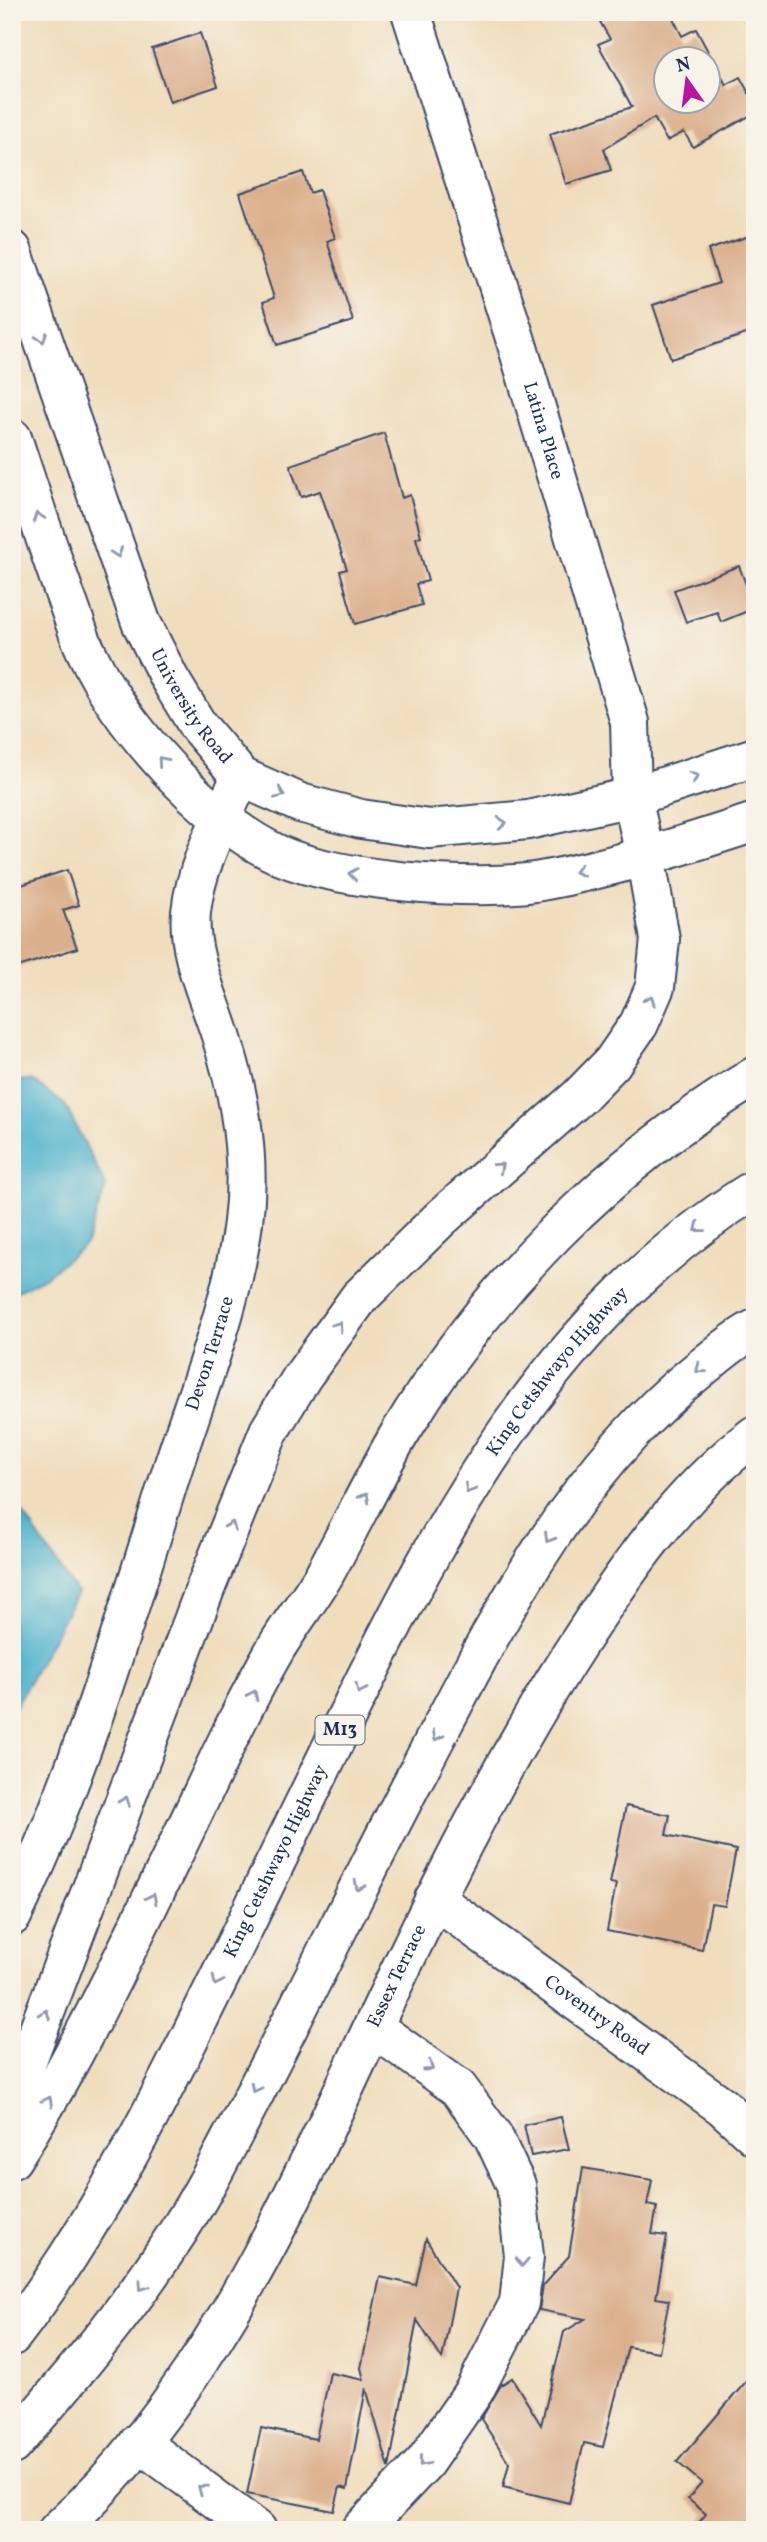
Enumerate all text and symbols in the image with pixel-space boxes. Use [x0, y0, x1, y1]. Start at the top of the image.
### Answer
north arrow [652, 46, 722, 116]
text: N [674, 51, 693, 80]
one-way arrow [34, 331, 48, 344]
street label: Latina Place [516, 379, 570, 483]
one-way arrow [32, 512, 46, 524]
one-way arrow [108, 547, 122, 559]
street label: University Road [143, 644, 238, 770]
one-way arrow [158, 756, 170, 769]
one-way arrow [687, 771, 699, 785]
one-way arrow [272, 786, 285, 800]
one-way arrow [496, 815, 508, 830]
one-way arrow [573, 863, 585, 877]
one-way arrow [347, 867, 358, 882]
one-way arrow [642, 994, 656, 1007]
one-way arrow [491, 1163, 504, 1175]
one-way arrow [694, 1219, 706, 1232]
street label: King Cetshwayo Highway [481, 1281, 634, 1462]
street label: Devon Terrace [180, 1293, 241, 1414]
one-way arrow [330, 1322, 342, 1334]
one-way arrow [695, 1361, 708, 1373]
one-way arrow [464, 1481, 477, 1494]
one-way arrow [357, 1492, 370, 1504]
one-way arrow [222, 1520, 236, 1532]
one-way arrow [545, 1531, 558, 1544]
one-way arrow [355, 1682, 369, 1694]
one-way arrow [245, 1690, 259, 1702]
road number: M13 [316, 1716, 364, 1744]
one-way arrow [431, 1728, 445, 1741]
street label: King Cetshwayo Highway [218, 1760, 334, 1962]
one-way arrow [117, 1795, 131, 1807]
one-way arrow [353, 1879, 367, 1891]
one-way arrow [144, 1893, 158, 1905]
street label: Essex Terrace [361, 1920, 433, 2032]
street label: Coventry Road [539, 1969, 654, 2062]
one-way arrow [212, 1974, 226, 1986]
one-way arrow [37, 2008, 51, 2020]
one-way arrow [421, 2059, 434, 2071]
one-way arrow [250, 2081, 264, 2094]
one-way arrow [40, 2096, 54, 2108]
one-way arrow [515, 2257, 530, 2268]
one-way arrow [139, 2278, 151, 2291]
one-way arrow [419, 2454, 431, 2467]
one-way arrow [197, 2485, 210, 2497]

